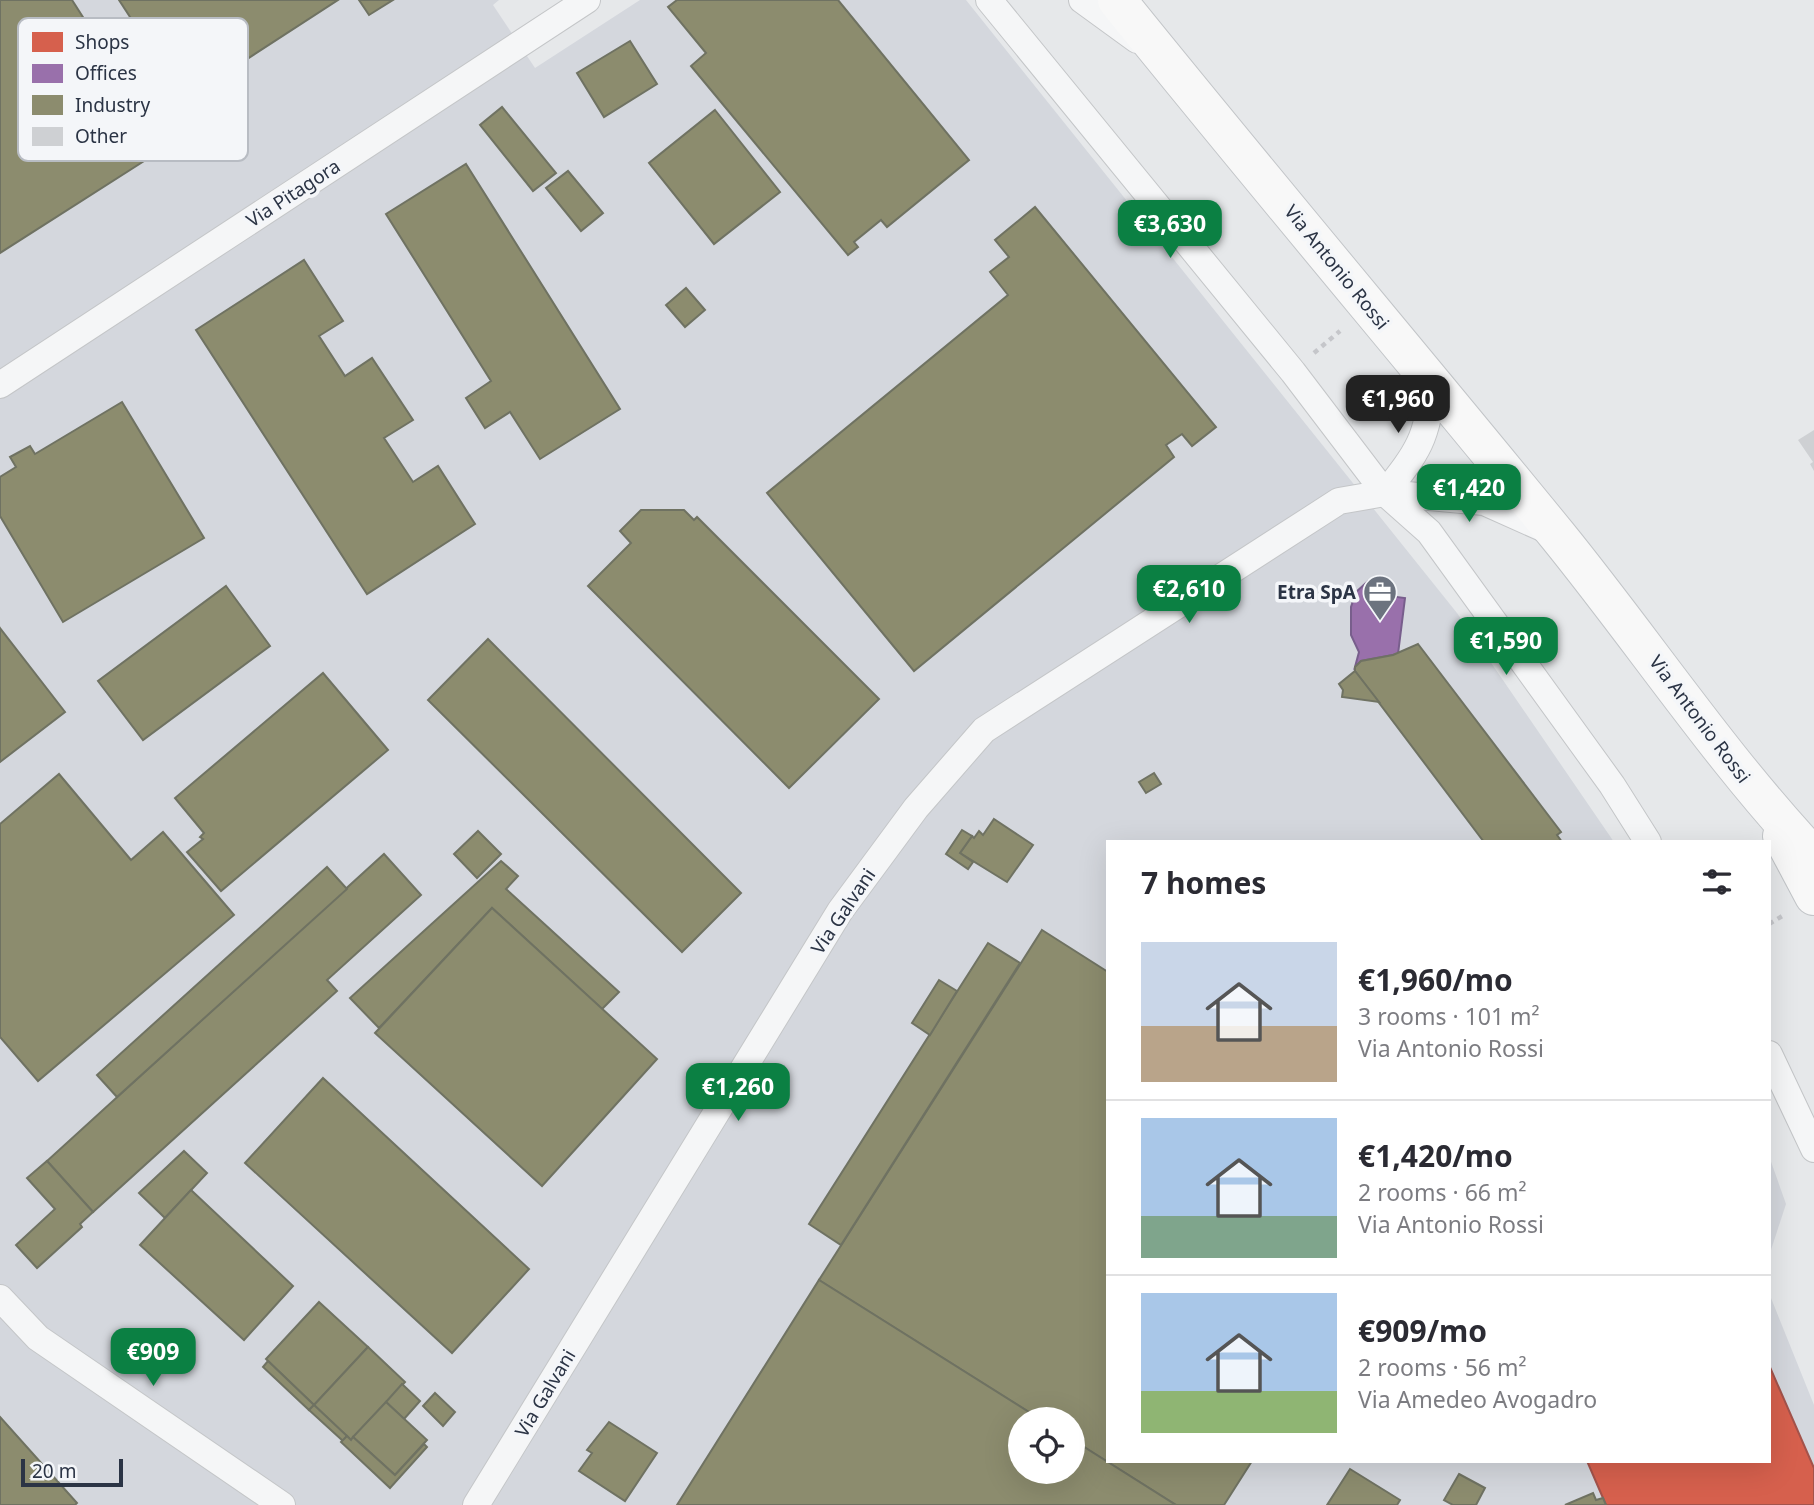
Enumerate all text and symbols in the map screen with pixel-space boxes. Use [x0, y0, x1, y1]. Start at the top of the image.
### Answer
legend [18, 18, 248, 161]
text: Shops [75, 29, 129, 55]
text: Offices [75, 60, 137, 86]
text: Industry [75, 92, 150, 118]
text: Other [75, 123, 127, 149]
street label: Via Pitagora [241, 153, 345, 233]
street label: Via Antonio Rossi [1279, 199, 1395, 335]
pin: €3,630 [1113, 201, 1227, 260]
text: €3,630 [1134, 207, 1206, 239]
pin: €1,960 [1341, 376, 1455, 435]
text: €1,960 [1362, 382, 1434, 414]
pin: €1,420 [1412, 464, 1526, 524]
text: €1,420 [1433, 471, 1505, 503]
pin: €2,610 [1132, 566, 1246, 625]
text: €2,610 [1153, 572, 1225, 604]
office icon: Etra SpA [1361, 573, 1399, 622]
place label: Etra SpA [1277, 579, 1357, 605]
pin: €1,590 [1449, 618, 1563, 677]
text: €1,590 [1470, 624, 1542, 656]
street label: Via Antonio Rossi [1643, 650, 1757, 788]
text: 7 homes [1141, 862, 1266, 903]
street label: Via Galvani [805, 863, 881, 959]
icon: filters [1698, 863, 1736, 901]
text: €1,960/mo [1358, 959, 1513, 1000]
icon: home [1197, 970, 1281, 1054]
text: 3 rooms · 101 m² [1358, 1000, 1540, 1032]
text: Via Antonio Rossi [1358, 1032, 1544, 1064]
pin: €1,260 [681, 1064, 795, 1123]
text: €1,260 [702, 1070, 774, 1102]
text: €1,420/mo [1358, 1135, 1513, 1176]
icon: home [1197, 1146, 1281, 1230]
text: 2 rooms · 66 m² [1358, 1176, 1527, 1208]
text: Via Antonio Rossi [1358, 1208, 1544, 1240]
text: €909/mo [1358, 1310, 1487, 1351]
icon: home [1197, 1321, 1281, 1405]
pin: €909 [112, 1328, 194, 1388]
text: €909 [127, 1335, 179, 1367]
street label: Via Galvani [509, 1344, 581, 1442]
text: 2 rooms · 56 m² [1358, 1351, 1527, 1383]
text: Via Amedeo Avogadro [1358, 1383, 1597, 1415]
map controls [1008, 1407, 1085, 1484]
button: locate [1008, 1407, 1085, 1484]
scale bar [21, 1456, 122, 1488]
text: 20 m [32, 1458, 76, 1484]

